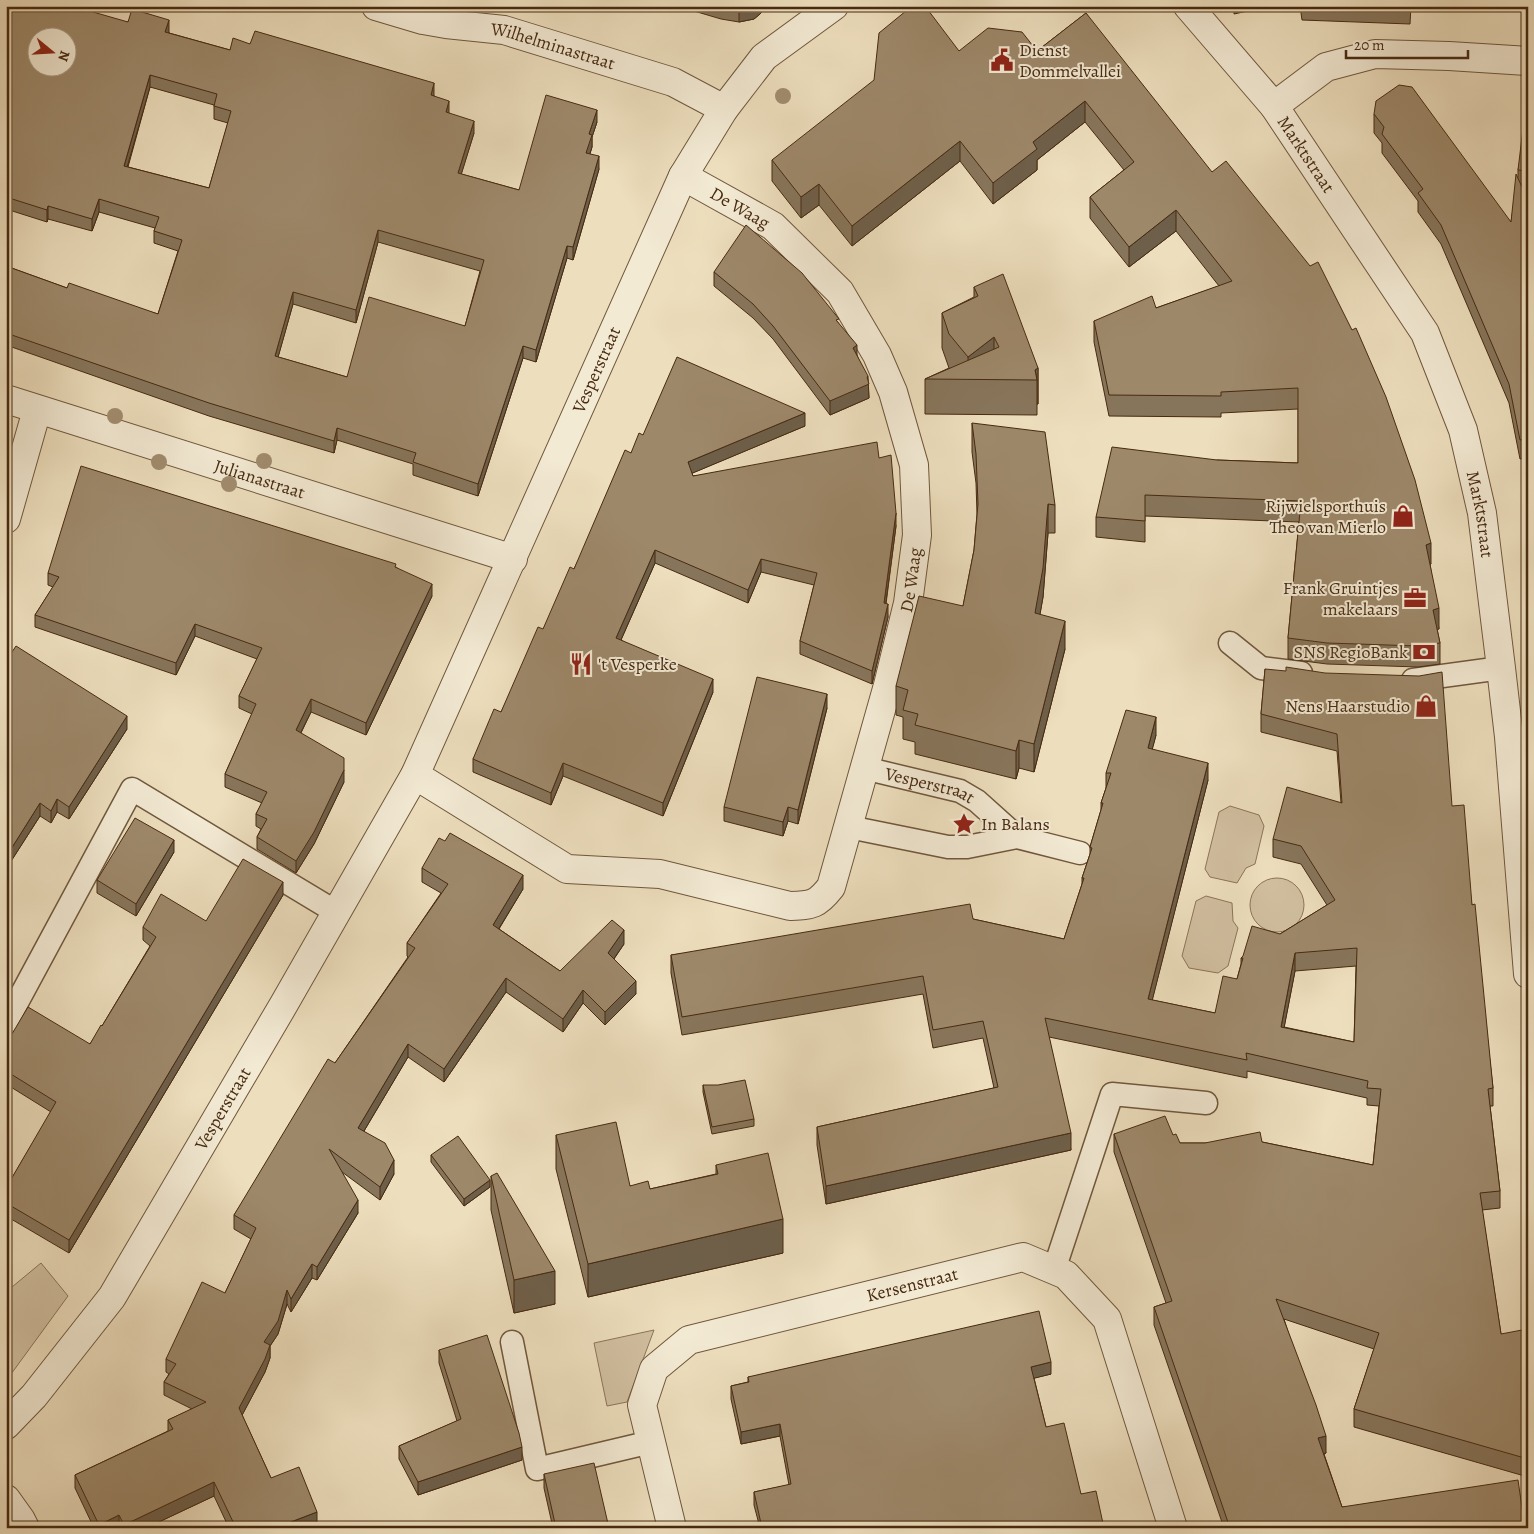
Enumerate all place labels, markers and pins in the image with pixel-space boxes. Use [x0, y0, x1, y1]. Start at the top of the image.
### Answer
place label: Dienst Dommelvallei [1019, 38, 1121, 83]
public building icon: Dienst Dommelvallei [989, 47, 1015, 73]
place label: Rijwielsporthuis Theo van Mierlo [1265, 494, 1386, 539]
shop icon: Rijwielsporthuis Theo van Mierlo [1390, 503, 1416, 529]
place label: Frank Gruintjes makelaars [1283, 576, 1398, 621]
office icon: Frank Gruintjes makelaars [1402, 585, 1428, 611]
bank icon: SNS RegioBank [1411, 639, 1437, 665]
place label: SNS RegioBank [1293, 640, 1408, 664]
restaurant icon: 't Vesperke [568, 651, 594, 677]
place label: 't Vesperke [598, 652, 677, 676]
shop icon: Nens Haarstudio [1413, 693, 1439, 719]
place label: Nens Haarstudio [1285, 694, 1410, 718]
place icon: In Balans [951, 811, 977, 837]
place label: In Balans [981, 812, 1050, 836]

